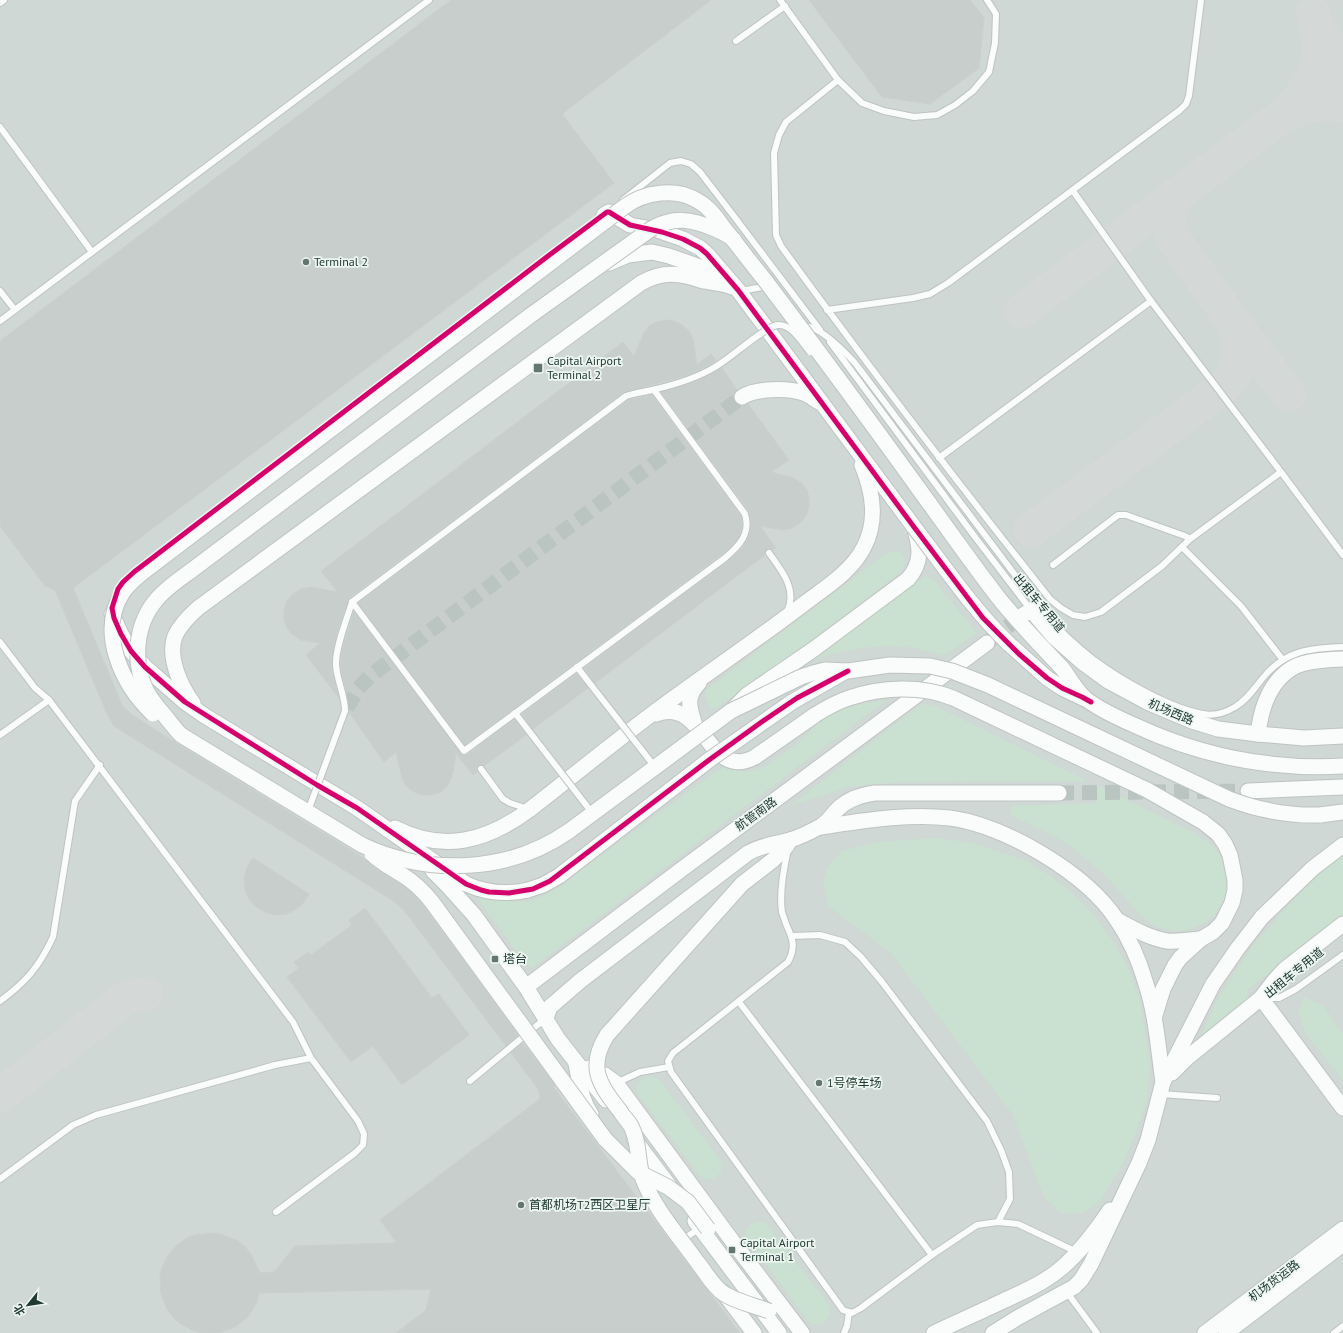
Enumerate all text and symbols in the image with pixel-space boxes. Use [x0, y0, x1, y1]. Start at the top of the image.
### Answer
place label: Terminal 2 [314, 254, 368, 269]
marker: Terminal 2 [301, 257, 311, 267]
place label: Capital Airport Terminal 2 [547, 353, 621, 382]
marker: Capital Airport Terminal 2 [532, 362, 544, 374]
street label: 出租车专用道 [1010, 570, 1068, 635]
street label: 机场西路 [1146, 695, 1196, 728]
street label: 航管南路 [732, 793, 780, 834]
street label: 出租车专用道 [1261, 944, 1326, 1001]
place label: 塔台 [503, 951, 527, 966]
marker: 塔台 [490, 954, 500, 964]
place label: 1号停车场 [827, 1075, 882, 1090]
marker: 1号停车场 [814, 1078, 824, 1088]
place label: 首都机场T2西区卫星厅 [529, 1197, 650, 1212]
marker: 首都机场T2西区卫星厅 [516, 1200, 526, 1210]
place label: Capital Airport Terminal 1 [740, 1235, 814, 1264]
marker: Capital Airport Terminal 1 [727, 1245, 737, 1255]
street label: 机场货运路 [1245, 1257, 1302, 1305]
north arrow [8, 1285, 48, 1325]
text: 北 [11, 1302, 28, 1318]

